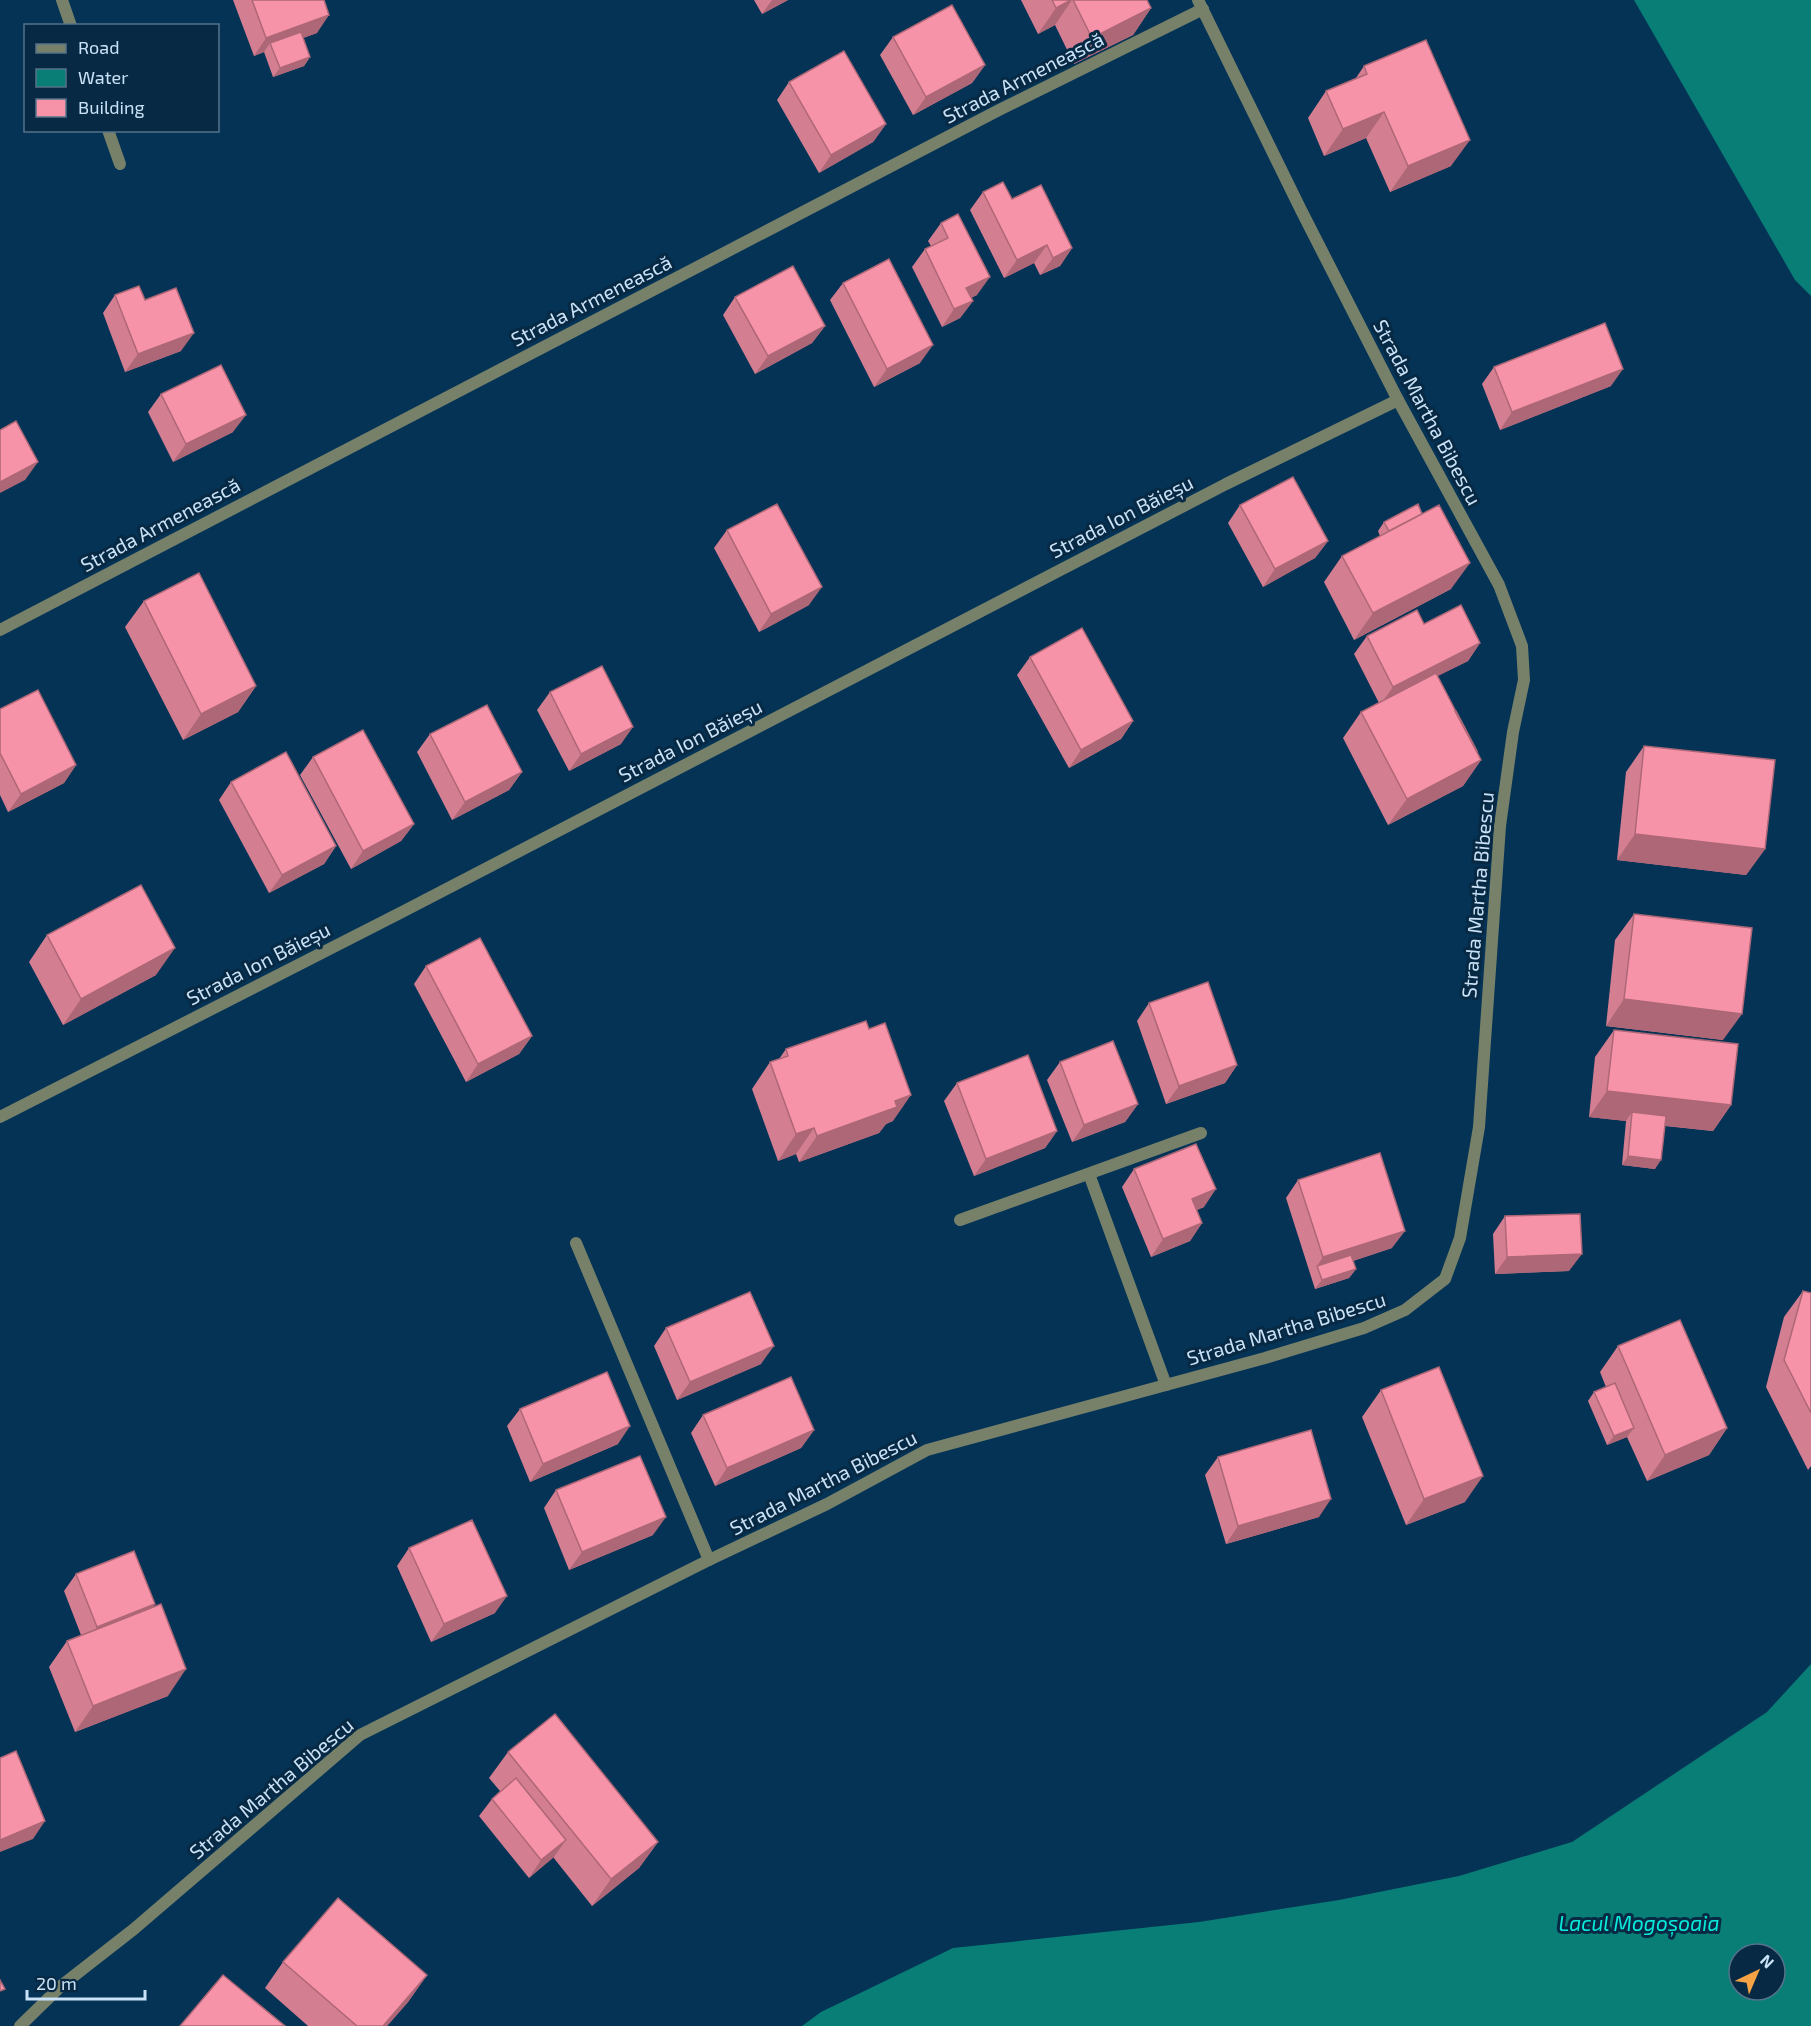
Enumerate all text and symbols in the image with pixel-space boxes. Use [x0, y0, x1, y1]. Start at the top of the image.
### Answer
legend [24, 24, 219, 132]
street label: Strada Armenească [939, 26, 1107, 128]
text: Road [78, 36, 119, 58]
text: Water [78, 66, 128, 88]
text: Building [78, 96, 145, 118]
street label: Strada Armenească [507, 249, 675, 351]
street label: Strada Martha Bibescu [1369, 315, 1487, 509]
street label: Strada Ion Băieșu [1045, 469, 1198, 564]
street label: Strada Armenească [76, 472, 244, 576]
street label: Strada Ion Băieșu [614, 693, 767, 788]
street label: Strada Martha Bibescu [1456, 791, 1498, 999]
street label: Strada Ion Băieșu [182, 916, 335, 1011]
street label: Strada Martha Bibescu [1184, 1286, 1388, 1370]
street label: Strada Martha Bibescu [725, 1424, 921, 1540]
street label: Strada Martha Bibescu [184, 1712, 358, 1864]
water label: Lacul Mogoșoaia [1559, 1910, 1719, 1937]
north arrow [1727, 1942, 1787, 2002]
text: N [1757, 1950, 1779, 1972]
scale bar [27, 1963, 146, 2001]
text: 20 m [36, 1972, 77, 1994]

